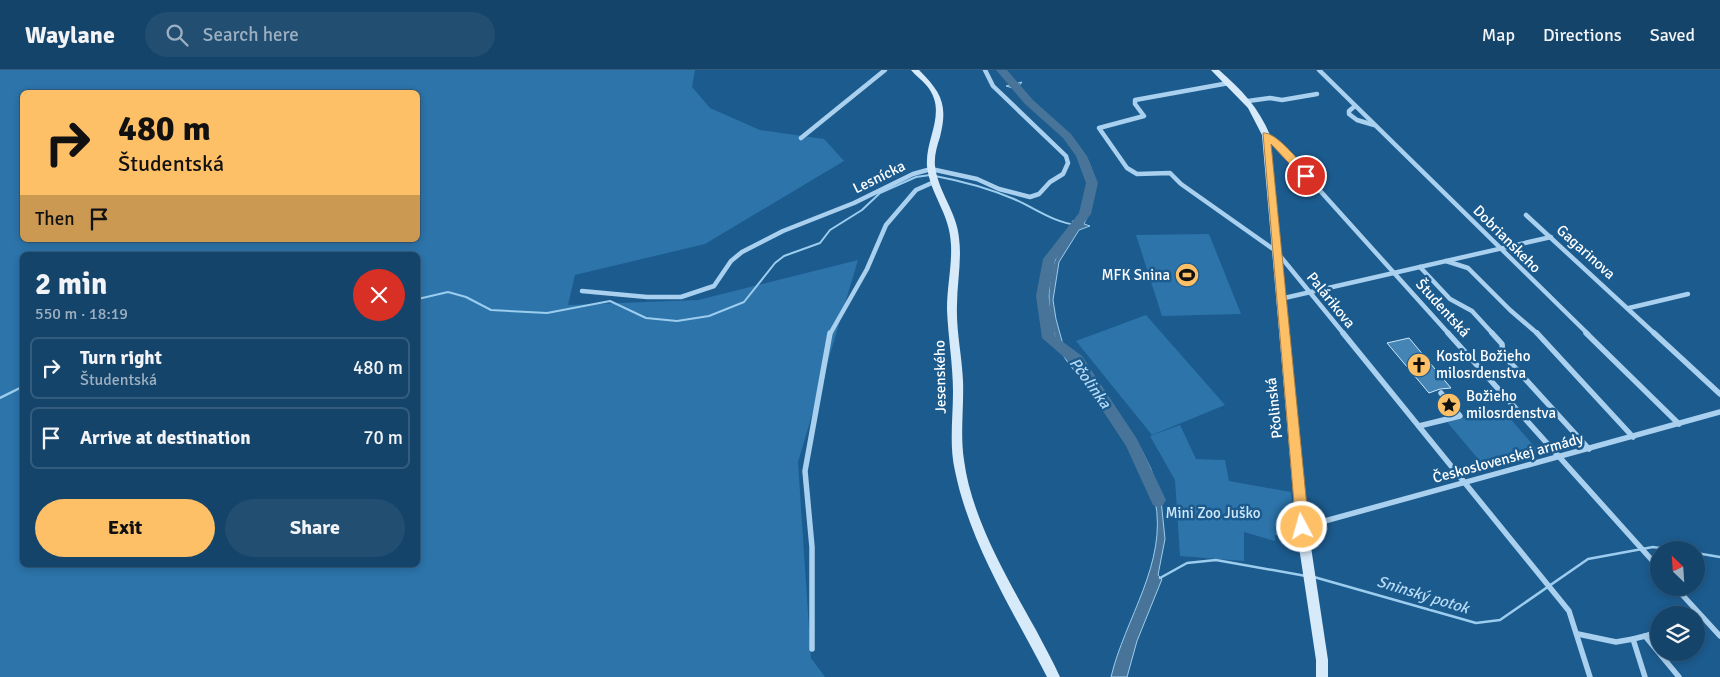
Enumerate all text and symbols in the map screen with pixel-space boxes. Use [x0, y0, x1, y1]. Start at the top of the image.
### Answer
search box [145, 12, 495, 57]
text: Waylane [25, 20, 115, 50]
icon: search [163, 21, 191, 49]
text: Search here [203, 23, 299, 47]
text: Map [1482, 24, 1515, 46]
text: Directions [1543, 24, 1622, 46]
text: Saved [1650, 24, 1695, 46]
text: 480 m [118, 107, 211, 150]
icon: right [35, 110, 100, 175]
text: Študentská [118, 150, 224, 177]
pin [1285, 155, 1327, 197]
street label: Lesnícka [850, 157, 908, 197]
icon: arrive [1292, 162, 1320, 190]
street label: Dobrianskeho [1469, 201, 1545, 277]
icon: arrive [85, 205, 113, 233]
text: Then [35, 207, 75, 231]
street label: Gagarinova [1553, 221, 1619, 283]
sports icon: MFK Snina [1174, 262, 1200, 288]
text: 2 min [35, 266, 107, 303]
place label: MFK Snina [1101, 266, 1170, 284]
street label: Palárikova [1303, 268, 1359, 332]
button: close [353, 269, 405, 321]
street label: Študentská [1412, 274, 1475, 341]
text: 550 m · 18:19 [35, 304, 128, 324]
street label: Jesenského [930, 340, 950, 414]
text: Turn right [80, 346, 162, 370]
place label: Kostol Božieho milosrdenstva [1436, 347, 1531, 382]
church icon: Kostol Božieho milosrdenstva [1406, 352, 1432, 378]
icon: right [37, 354, 65, 382]
water label: Pčolinka [1065, 354, 1116, 413]
text: 480 m [353, 356, 403, 380]
text: Študentská [80, 370, 157, 390]
street label: Pčolinská [1262, 377, 1286, 439]
place label: Božieho milosrdenstva [1466, 387, 1556, 422]
place icon: Božieho milosrdenstva [1436, 392, 1462, 418]
icon: arrive [37, 424, 65, 452]
text: Arrive at destination [80, 426, 251, 450]
text: 70 m [363, 426, 403, 450]
street label: Československej armády [1430, 428, 1585, 487]
button: Exit [35, 499, 215, 557]
button: Share [225, 499, 405, 557]
position arrow [1275, 500, 1327, 552]
park label: Mini Zoo Juško [1165, 504, 1261, 522]
north arrow [1650, 541, 1705, 596]
map controls [1650, 541, 1705, 661]
water label: Sninský potok [1375, 572, 1473, 619]
button: layers [1650, 606, 1705, 661]

